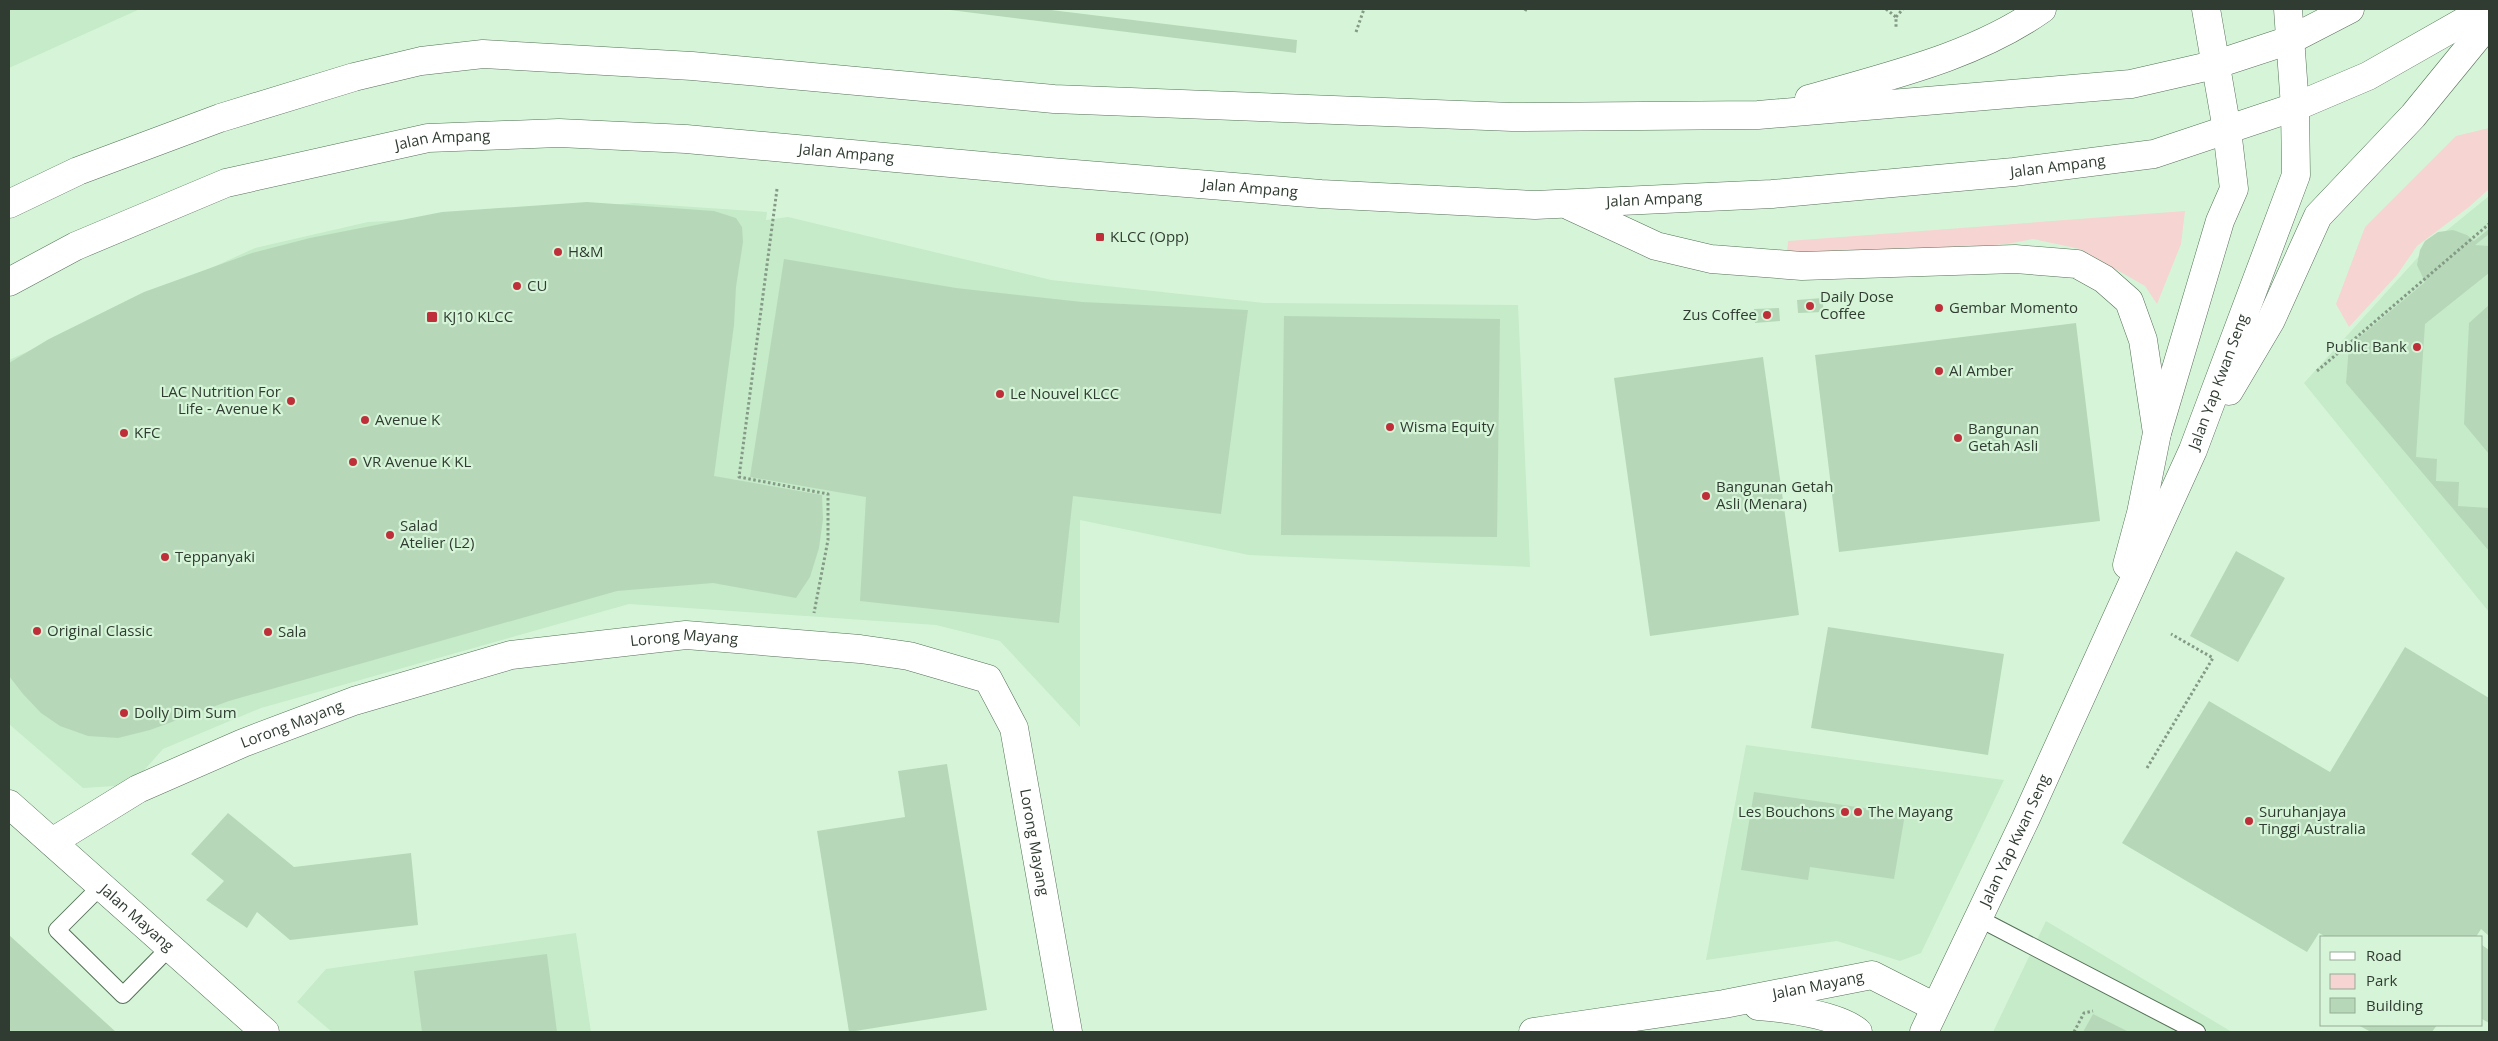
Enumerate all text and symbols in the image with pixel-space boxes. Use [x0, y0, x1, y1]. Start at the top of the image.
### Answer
street label: Jalan Ampang [391, 125, 491, 155]
street label: Jalan Ampang [796, 138, 895, 167]
street label: Jalan Ampang [2007, 149, 2106, 181]
street label: Jalan Ampang [1199, 173, 1299, 201]
street label: Jalan Ampang [1604, 186, 1703, 211]
place label: KLCC (Opp) [1110, 226, 1189, 246]
marker: KLCC (Opp) [1094, 231, 1106, 243]
place label: H&M [568, 241, 603, 261]
marker: H&M [552, 246, 564, 258]
place label: CU [527, 275, 547, 295]
marker: CU [511, 280, 523, 292]
place label: Daily Dose Coffee [1820, 286, 1894, 323]
place label: Gembar Momento [1949, 297, 2078, 317]
marker: Daily Dose Coffee [1804, 300, 1816, 312]
marker: Gembar Momento [1933, 302, 1945, 314]
place label: Zus Coffee [1683, 304, 1757, 324]
place label: KJ10 KLCC [443, 306, 513, 326]
marker: Zus Coffee [1761, 309, 1773, 321]
marker: KJ10 KLCC [425, 310, 439, 324]
street label: Jalan Yap Kwan Seng [2182, 311, 2252, 454]
place label: Public Bank [2326, 336, 2407, 356]
marker: Public Bank [2411, 341, 2423, 353]
place label: Al Amber [1949, 360, 2013, 380]
marker: Al Amber [1933, 365, 1945, 377]
place label: LAC Nutrition For Life - Avenue K [160, 381, 282, 418]
place label: Le Nouvel KLCC [1010, 383, 1119, 403]
marker: Le Nouvel KLCC [994, 388, 1006, 400]
marker: LAC Nutrition For Life - Avenue K [285, 395, 297, 407]
place label: Avenue K [375, 409, 441, 429]
marker: Avenue K [359, 414, 371, 426]
place label: Wisma Equity [1400, 416, 1495, 436]
place label: Bangunan Getah Asli [1968, 418, 2039, 455]
marker: Wisma Equity [1384, 421, 1396, 433]
place label: KFC [134, 422, 160, 442]
marker: KFC [118, 427, 130, 439]
marker: Bangunan Getah Asli [1952, 432, 1964, 444]
place label: VR Avenue K KL [363, 451, 471, 471]
marker: VR Avenue K KL [347, 456, 359, 468]
place label: Bangunan Getah Asli (Menara) [1716, 476, 1833, 513]
marker: Bangunan Getah Asli (Menara) [1700, 490, 1712, 502]
place label: Salad Atelier (L2) [400, 515, 475, 552]
marker: Salad Atelier (L2) [384, 529, 396, 541]
place label: Teppanyaki [175, 546, 255, 566]
marker: Teppanyaki [159, 551, 171, 563]
place label: Original Classic [47, 620, 153, 640]
place label: Sala [278, 621, 307, 641]
street label: Lorong Mayang [629, 624, 739, 650]
marker: Original Classic [31, 625, 43, 637]
marker: Sala [262, 626, 274, 638]
street label: Lorong Mayang [237, 695, 346, 752]
place label: Dolly Dim Sum [134, 702, 237, 722]
marker: Dolly Dim Sum [118, 707, 130, 719]
street label: Jalan Yap Kwan Seng [1974, 771, 2054, 911]
street label: Lorong Mayang [1016, 787, 1055, 897]
place label: Les Bouchons [1738, 801, 1835, 821]
place label: The Mayang [1868, 801, 1953, 821]
place label: Suruhanjaya Tinggi Australia [2259, 801, 2366, 838]
marker: Les Bouchons [1839, 806, 1851, 818]
marker: The Mayang [1852, 806, 1864, 818]
marker: Suruhanjaya Tinggi Australia [2243, 815, 2255, 827]
street label: Jalan Mayang [95, 877, 179, 955]
legend [2320, 936, 2483, 1026]
text: Road [2366, 945, 2402, 965]
street label: Jalan Mayang [1769, 966, 1865, 1004]
text: Park [2366, 970, 2397, 990]
text: Building [2366, 995, 2423, 1015]

